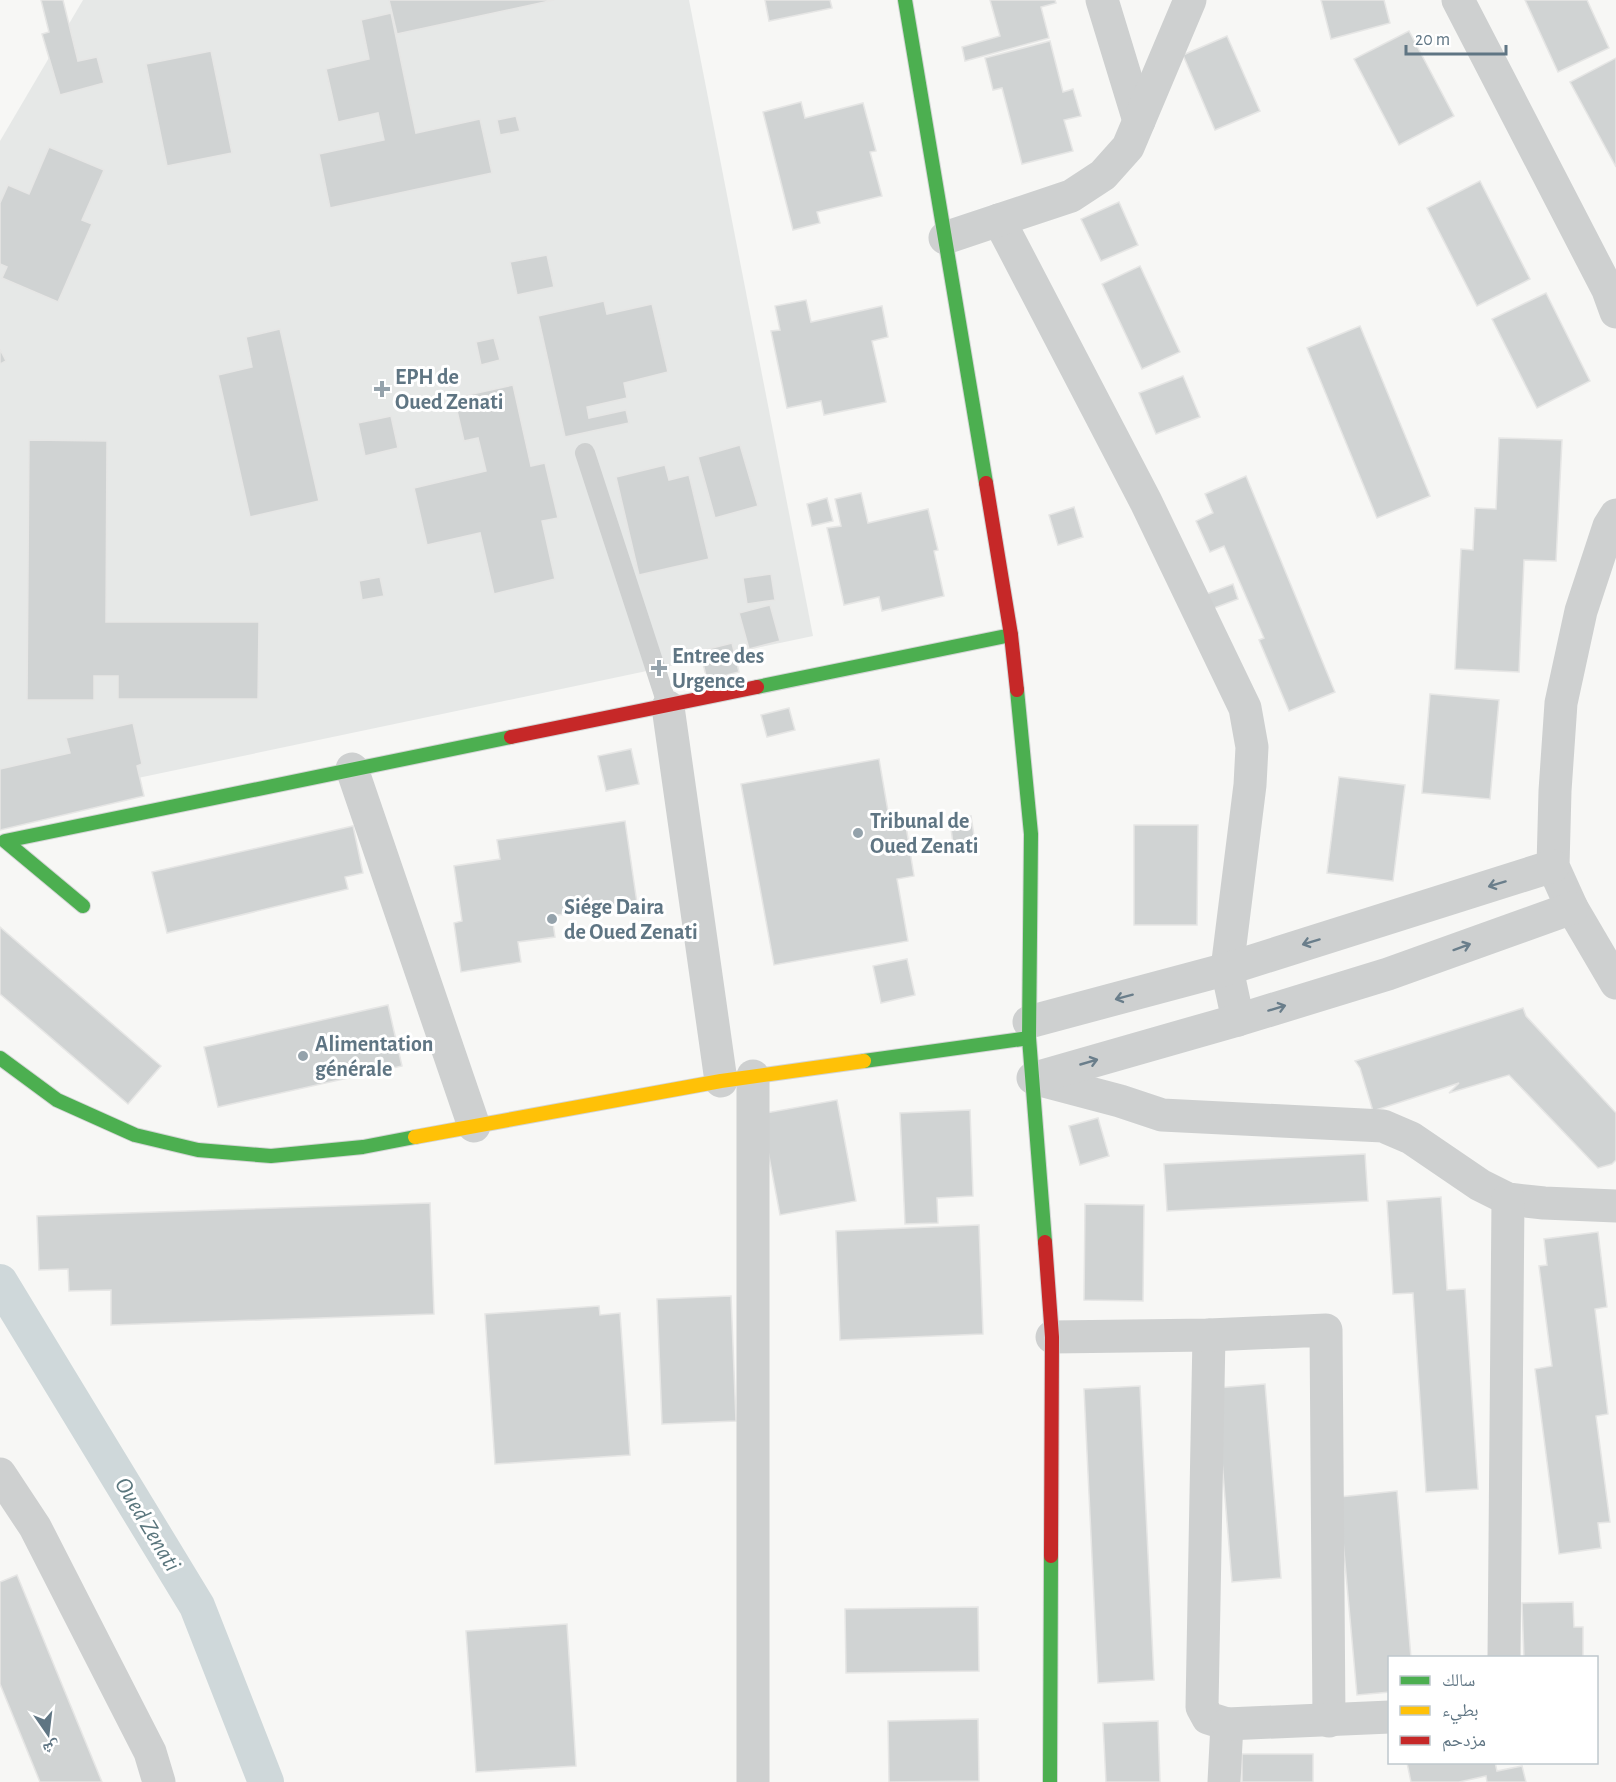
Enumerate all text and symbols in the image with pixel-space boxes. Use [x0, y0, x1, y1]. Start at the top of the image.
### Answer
scale bar [1406, 18, 1506, 56]
text: 20 m [1415, 31, 1450, 49]
place label: EPH de Oued Zenati [395, 366, 503, 413]
marker: EPH de Oued Zenati [373, 380, 391, 398]
place label: Entree des Urgence [672, 645, 764, 692]
marker: Entree des Urgence [650, 659, 668, 677]
place label: Tribunal de Oued Zenati [870, 810, 978, 857]
marker: Tribunal de Oued Zenati [851, 826, 865, 840]
one-way arrow [1488, 879, 1507, 890]
place label: Siége Daira de Oued Zenati [564, 896, 698, 943]
marker: Siége Daira de Oued Zenati [545, 912, 559, 926]
one-way arrow [1302, 937, 1321, 948]
one-way arrow [1452, 941, 1471, 952]
one-way arrow [1115, 991, 1134, 1003]
one-way arrow [1267, 1002, 1286, 1013]
place label: Alimentation générale [315, 1033, 433, 1080]
marker: Alimentation générale [296, 1049, 310, 1063]
one-way arrow [1079, 1056, 1098, 1068]
water label: Oued Zenati [110, 1474, 184, 1576]
legend [1388, 1656, 1598, 1764]
text: سالك [1442, 1672, 1475, 1690]
text: بطيء [1442, 1702, 1479, 1725]
north arrow [18, 1704, 78, 1764]
text: مزدحم [1442, 1732, 1486, 1752]
text: ش [41, 1737, 62, 1757]

